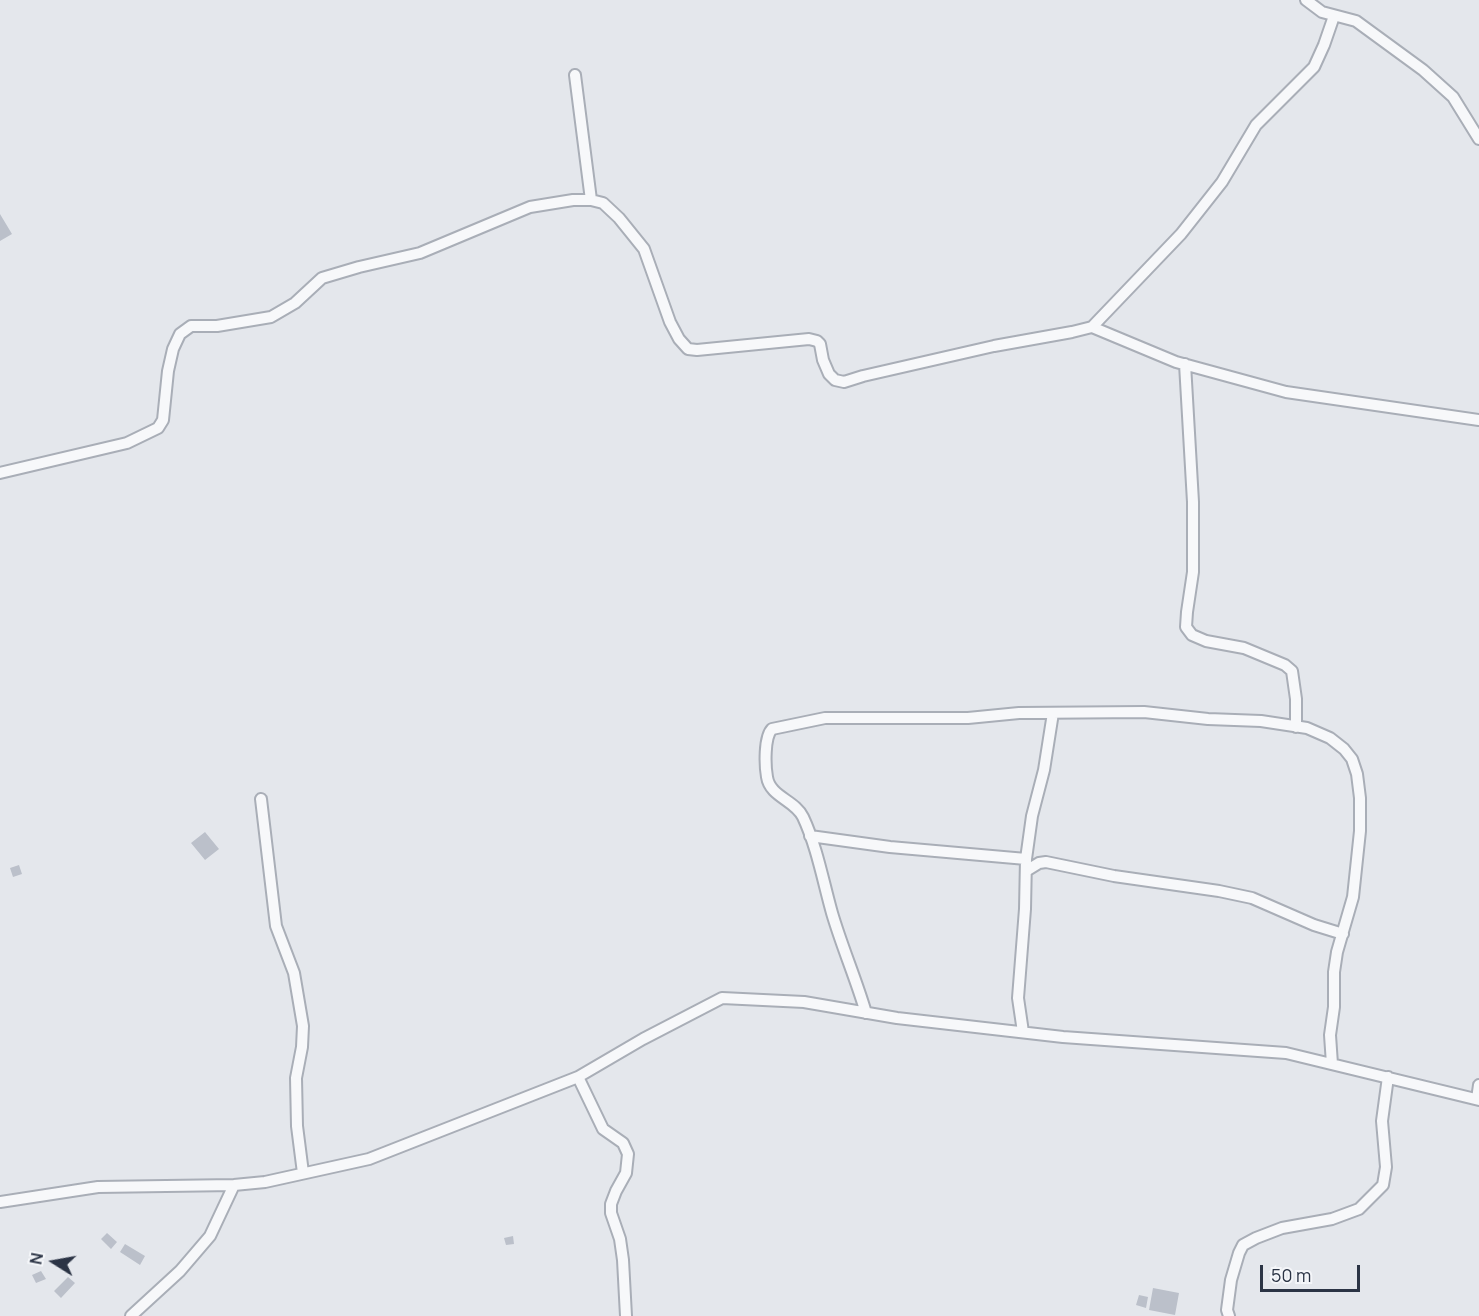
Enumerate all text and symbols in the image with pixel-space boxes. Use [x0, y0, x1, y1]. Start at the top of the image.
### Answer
north arrow [24, 1232, 84, 1292]
text: N [24, 1251, 48, 1266]
scale bar [1263, 1253, 1364, 1291]
text: 50 m [1271, 1263, 1311, 1287]

